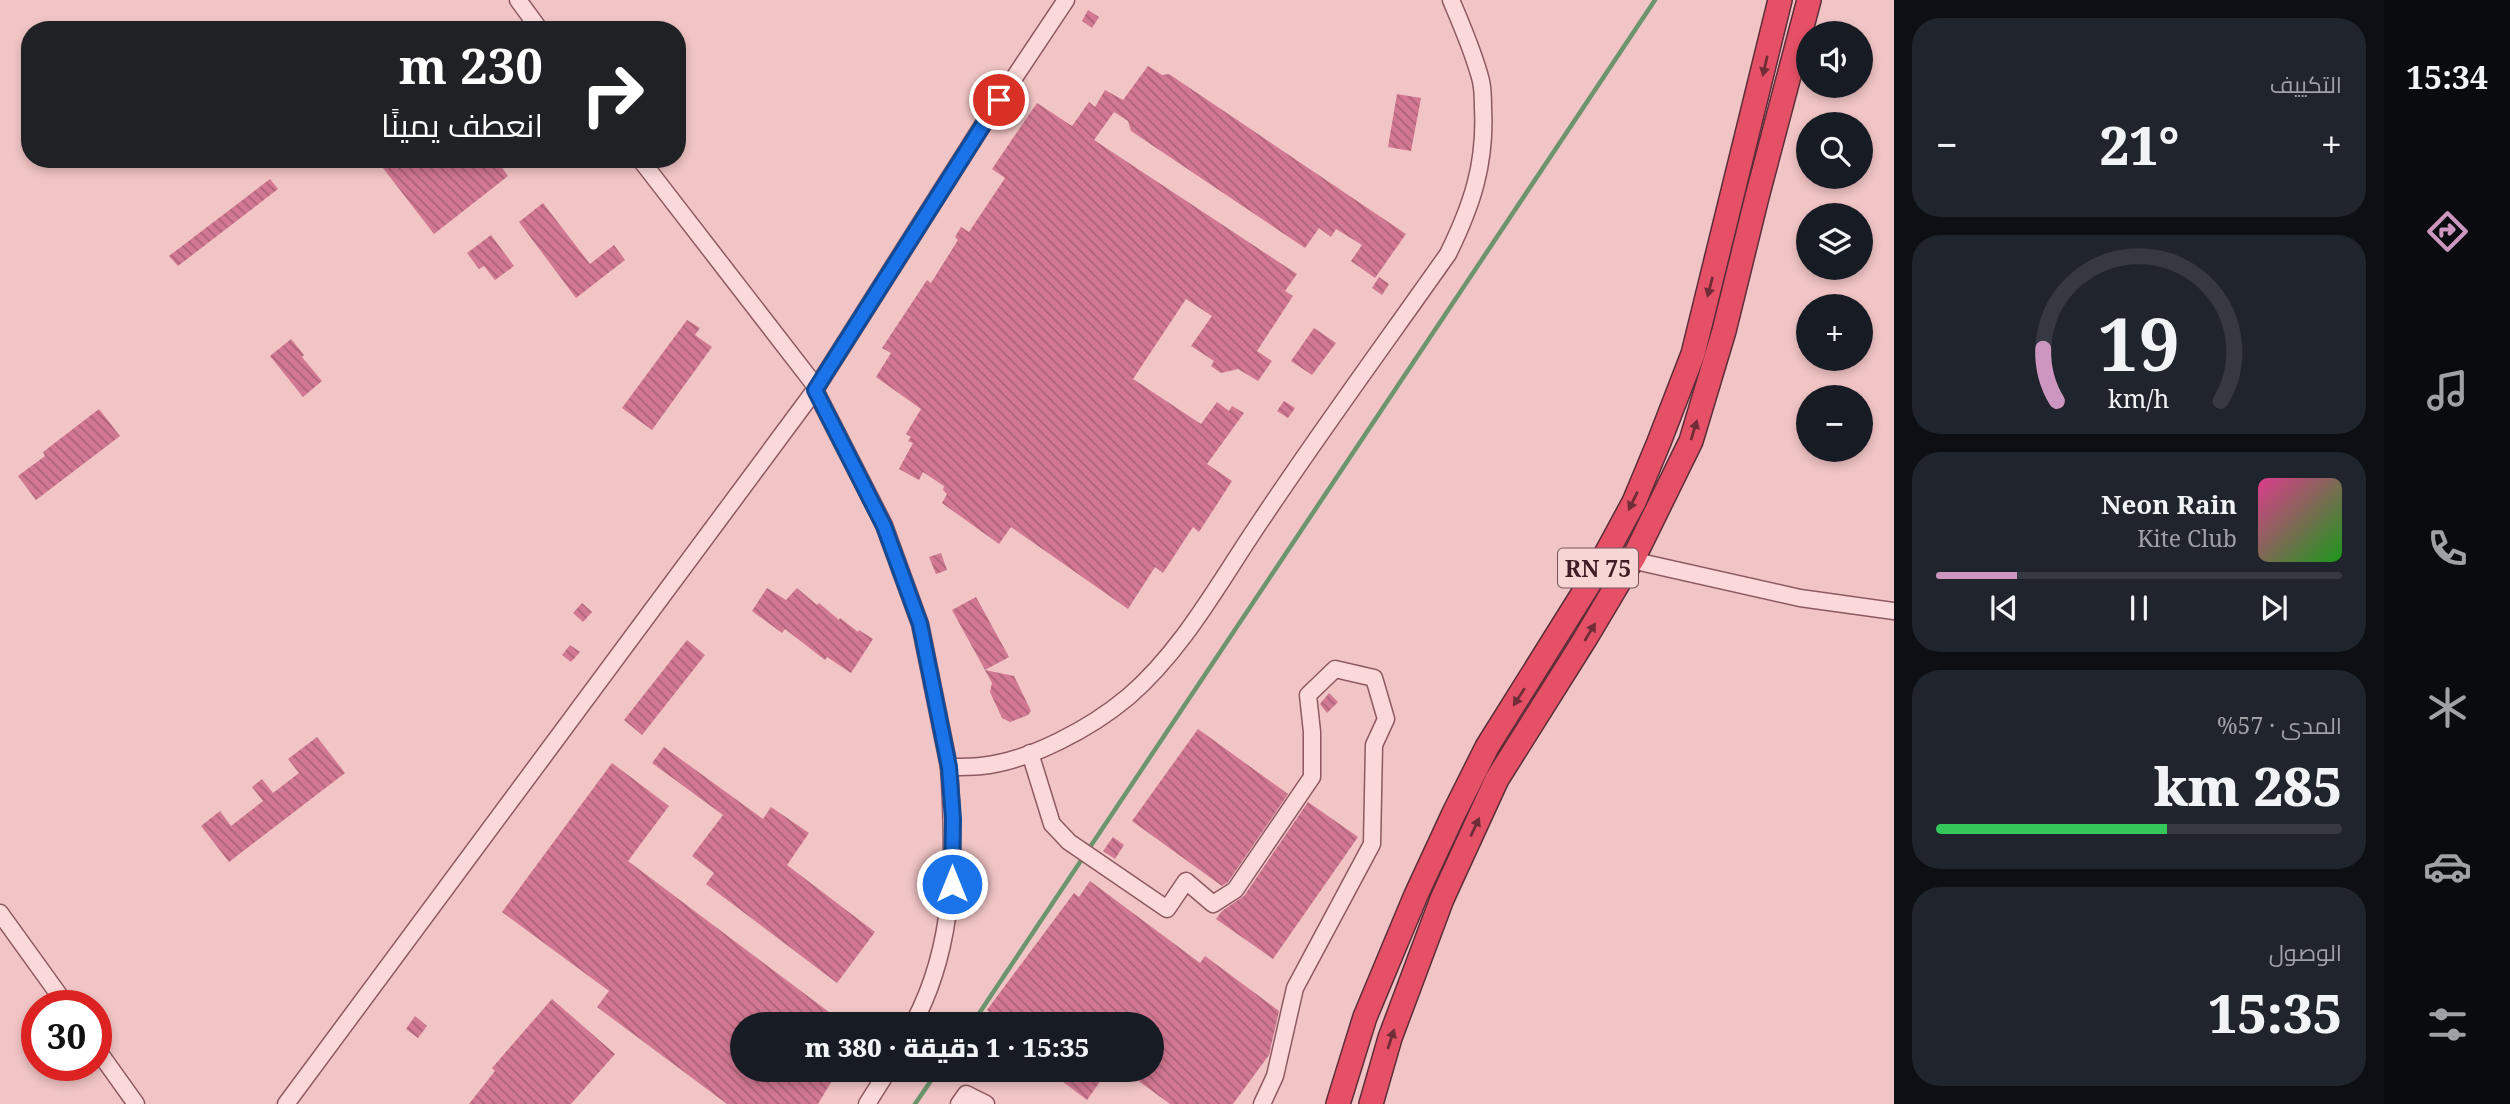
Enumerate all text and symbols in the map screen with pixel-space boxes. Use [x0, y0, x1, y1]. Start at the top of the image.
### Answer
map controls [1796, 21, 1873, 462]
button: sound [1796, 21, 1873, 98]
text: 230 m [399, 32, 543, 98]
icon: right [567, 49, 658, 140]
one-way arrow [1759, 55, 1770, 77]
text: 15:34 [2406, 55, 2488, 98]
text: التكييف [2270, 68, 2342, 100]
pin [969, 70, 1029, 130]
icon: arrive [980, 81, 1018, 119]
text: انعطف يمينًا [381, 103, 543, 146]
text: 21° [2099, 109, 2179, 180]
button: search [1796, 112, 1873, 189]
text: − [1936, 118, 1958, 170]
text: + [2321, 118, 2342, 170]
button: layers [1796, 203, 1873, 280]
icon: directions [2423, 207, 2472, 256]
one-way arrow [1704, 276, 1715, 298]
text: 19 [2098, 293, 2180, 392]
button: + [1796, 294, 1873, 371]
icon: music [2423, 366, 2472, 415]
text: km/h [2108, 381, 2170, 415]
button: − [1796, 385, 1873, 462]
one-way arrow [1689, 419, 1700, 440]
text: Neon Rain [2101, 486, 2237, 522]
one-way arrow [1628, 491, 1639, 511]
text: Kite Club [2137, 522, 2237, 554]
icon: phone [2423, 524, 2472, 573]
road number: RN 75 [1558, 548, 1638, 588]
icon: previous [1985, 589, 2023, 627]
icon: pause [2120, 589, 2158, 627]
icon: next [2255, 589, 2293, 627]
one-way arrow [1584, 622, 1596, 641]
icon: climate [2423, 683, 2472, 732]
one-way arrow [1513, 688, 1526, 707]
text: المدى · 57% [2217, 709, 2342, 741]
text: 285 km [2154, 750, 2342, 821]
one-way arrow [1469, 817, 1481, 837]
icon: car [2423, 842, 2472, 891]
position arrow [915, 847, 989, 921]
text: الوصول [2269, 936, 2342, 968]
text: 15:35 [2208, 977, 2342, 1048]
speed limit sign: 30 [21, 990, 112, 1081]
icon: filters [2423, 1000, 2472, 1049]
one-way arrow [1386, 1028, 1396, 1049]
text: 15:35 · 1 دقيقة · 380 m [805, 1029, 1089, 1065]

